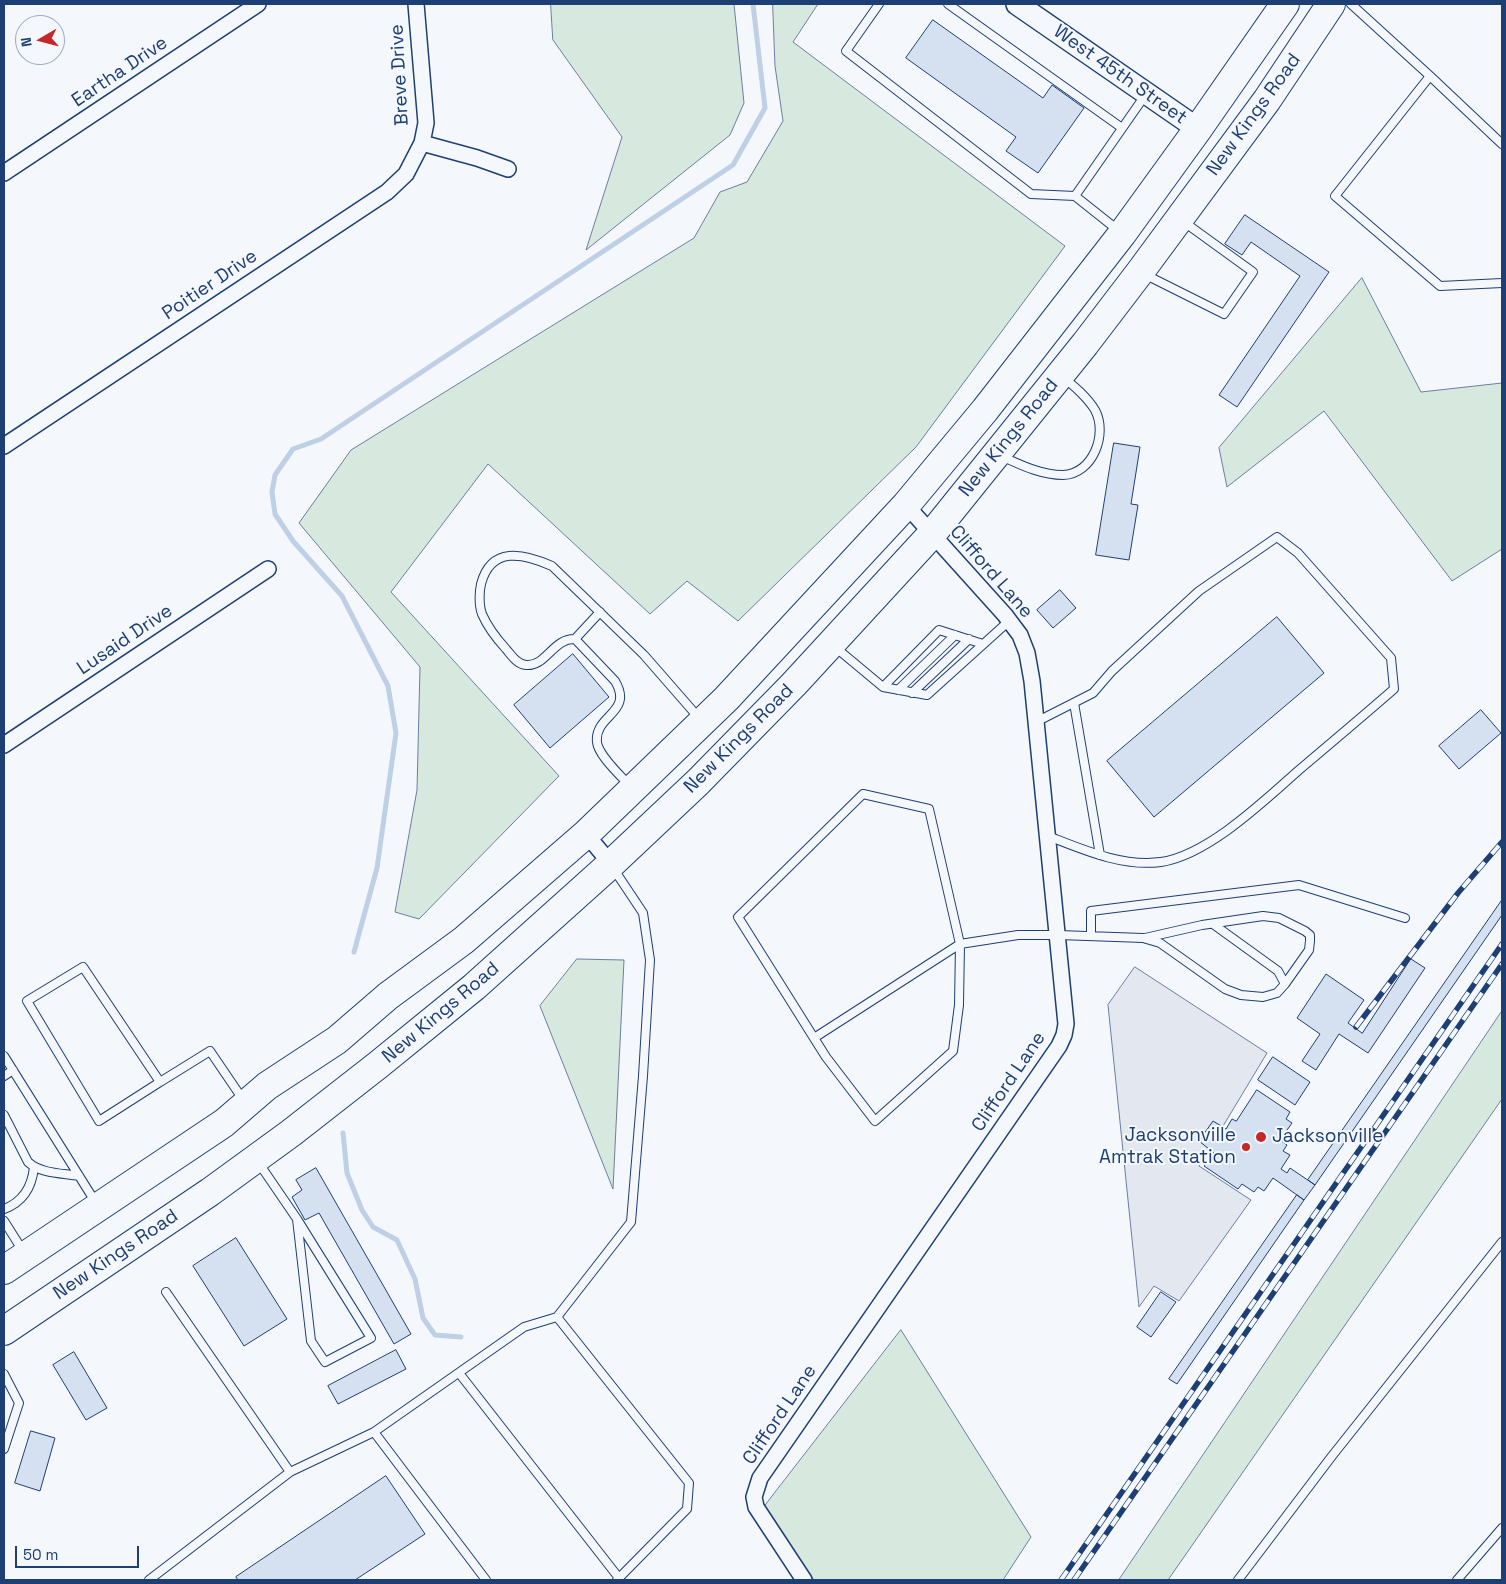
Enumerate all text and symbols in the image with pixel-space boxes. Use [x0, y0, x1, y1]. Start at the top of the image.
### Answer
north arrow [15, 15, 65, 65]
street label: West 45th Street [1049, 20, 1191, 130]
street label: Breve Drive [386, 24, 414, 126]
street label: Eartha Drive [68, 32, 172, 112]
text: N [17, 36, 36, 48]
street label: New Kings Road [1202, 49, 1306, 181]
street label: Poitier Drive [158, 245, 262, 325]
street label: New Kings Road [954, 374, 1064, 502]
street label: Clifford Lane [945, 521, 1037, 623]
street label: Lusaid Drive [73, 600, 177, 680]
street label: New Kings Road [680, 680, 798, 798]
street label: New Kings Road [378, 958, 504, 1068]
street label: Clifford Lane [967, 1028, 1051, 1136]
place label: Jacksonville Amtrak Station [1099, 1125, 1236, 1169]
place label: Jacksonville [1272, 1126, 1383, 1148]
marker: Jacksonville [1254, 1130, 1268, 1144]
marker: Jacksonville Amtrak Station [1240, 1141, 1252, 1153]
street label: New Kings Road [49, 1205, 183, 1305]
street label: Clifford Lane [738, 1361, 822, 1469]
scale bar [18, 1536, 141, 1568]
text: 50 m [23, 1545, 58, 1564]

